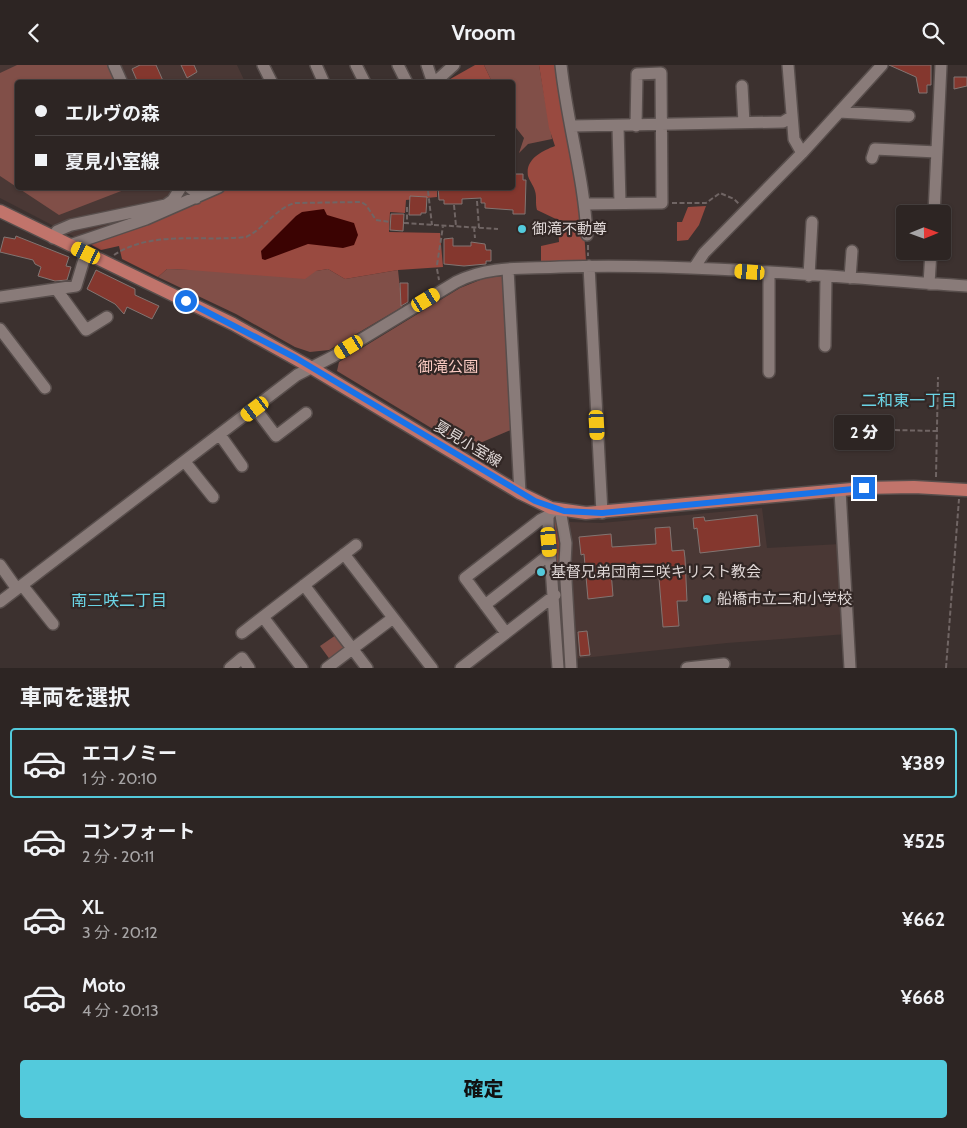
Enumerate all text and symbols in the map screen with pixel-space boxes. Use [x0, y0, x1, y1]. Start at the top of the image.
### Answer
icon: back [20, 19, 48, 47]
text: Vroom [451, 19, 516, 46]
icon: search [919, 19, 947, 47]
text: エルヴの森 [65, 102, 160, 125]
text: 夏見小室線 [65, 150, 160, 173]
north arrow [896, 205, 951, 260]
map controls [896, 205, 951, 260]
place label: 御滝不動尊 [532, 220, 607, 238]
marker: 御滝不動尊 [516, 223, 528, 235]
car [69, 240, 102, 266]
car [734, 263, 765, 281]
car [409, 286, 442, 314]
route start [175, 290, 197, 312]
car [332, 333, 365, 361]
park label: 御滝公園 [418, 358, 478, 376]
district label: 二和東一丁目 [861, 391, 957, 410]
car [238, 394, 271, 424]
car [588, 410, 605, 440]
callout: 2 分 [834, 415, 894, 451]
street label: 夏見小室線 [431, 417, 505, 471]
text: 2 分 [850, 423, 878, 442]
route end [853, 477, 875, 499]
car [540, 526, 557, 558]
place label: 基督兄弟団南三咲キリスト教会 [551, 563, 761, 581]
marker: 基督兄弟団南三咲キリスト教会 [535, 566, 547, 578]
place label: 船橋市立二和小学校 [717, 590, 852, 608]
district label: 南三咲二丁目 [71, 591, 167, 610]
marker: 船橋市立二和小学校 [701, 593, 713, 605]
text: 車両を選択 [20, 684, 130, 711]
icon: car [22, 741, 67, 786]
text: エコノミー [82, 742, 177, 765]
text: ¥389 [901, 752, 945, 775]
text: 1 分 · 20:10 [82, 769, 157, 788]
icon: car [22, 819, 67, 864]
text: コンフォート [82, 820, 195, 843]
text: ¥525 [903, 830, 945, 853]
text: 2 分 · 20:11 [82, 847, 154, 866]
text: XL [82, 896, 103, 919]
icon: car [22, 897, 67, 942]
text: ¥662 [902, 908, 945, 931]
text: 3 分 · 20:12 [82, 923, 158, 942]
text: Moto [82, 974, 126, 997]
icon: car [22, 975, 67, 1020]
text: ¥668 [901, 986, 945, 1009]
text: 4 分 · 20:13 [82, 1001, 159, 1020]
button: 確定 [20, 1060, 947, 1118]

